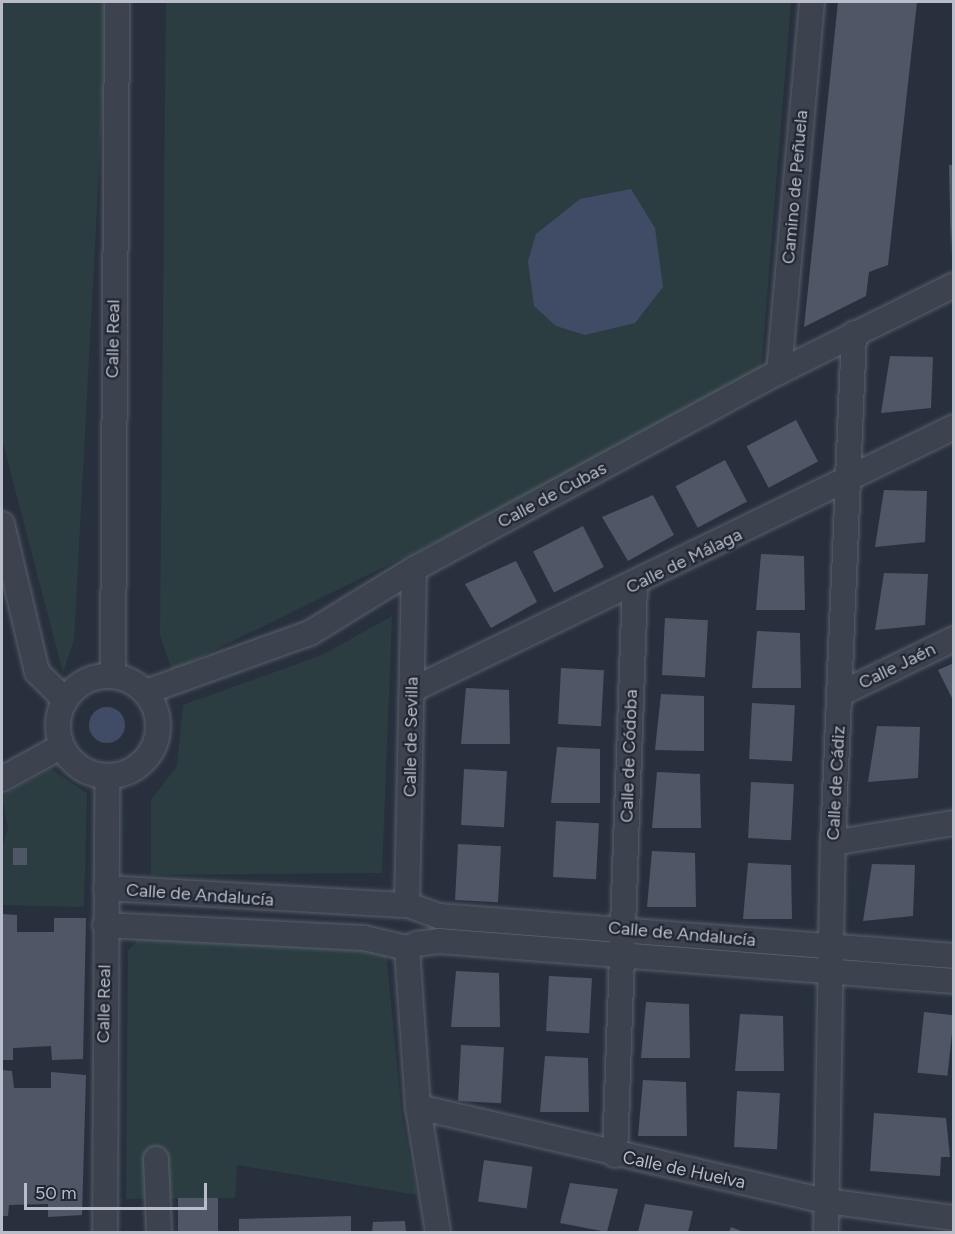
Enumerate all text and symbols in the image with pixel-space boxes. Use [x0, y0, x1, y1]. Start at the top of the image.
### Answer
street label: Camino de Peñuela [778, 109, 812, 265]
street label: Calle Real [102, 300, 124, 378]
street label: Calle de Cubas [494, 457, 610, 533]
street label: Calle de Málaga [622, 524, 746, 598]
street label: Calle Jaén [855, 638, 939, 694]
street label: Calle de Sevilla [399, 677, 423, 797]
street label: Calle de Códoba [616, 689, 642, 823]
street label: Calle de Cádiz [822, 725, 850, 841]
street label: Calle de Andalucía [125, 879, 275, 911]
street label: Calle de Andalucía [607, 917, 757, 951]
street label: Calle Real [93, 965, 115, 1043]
street label: Calle de Huelva [621, 1146, 747, 1194]
scale bar [27, 1171, 210, 1209]
text: 50 m [35, 1182, 77, 1204]

